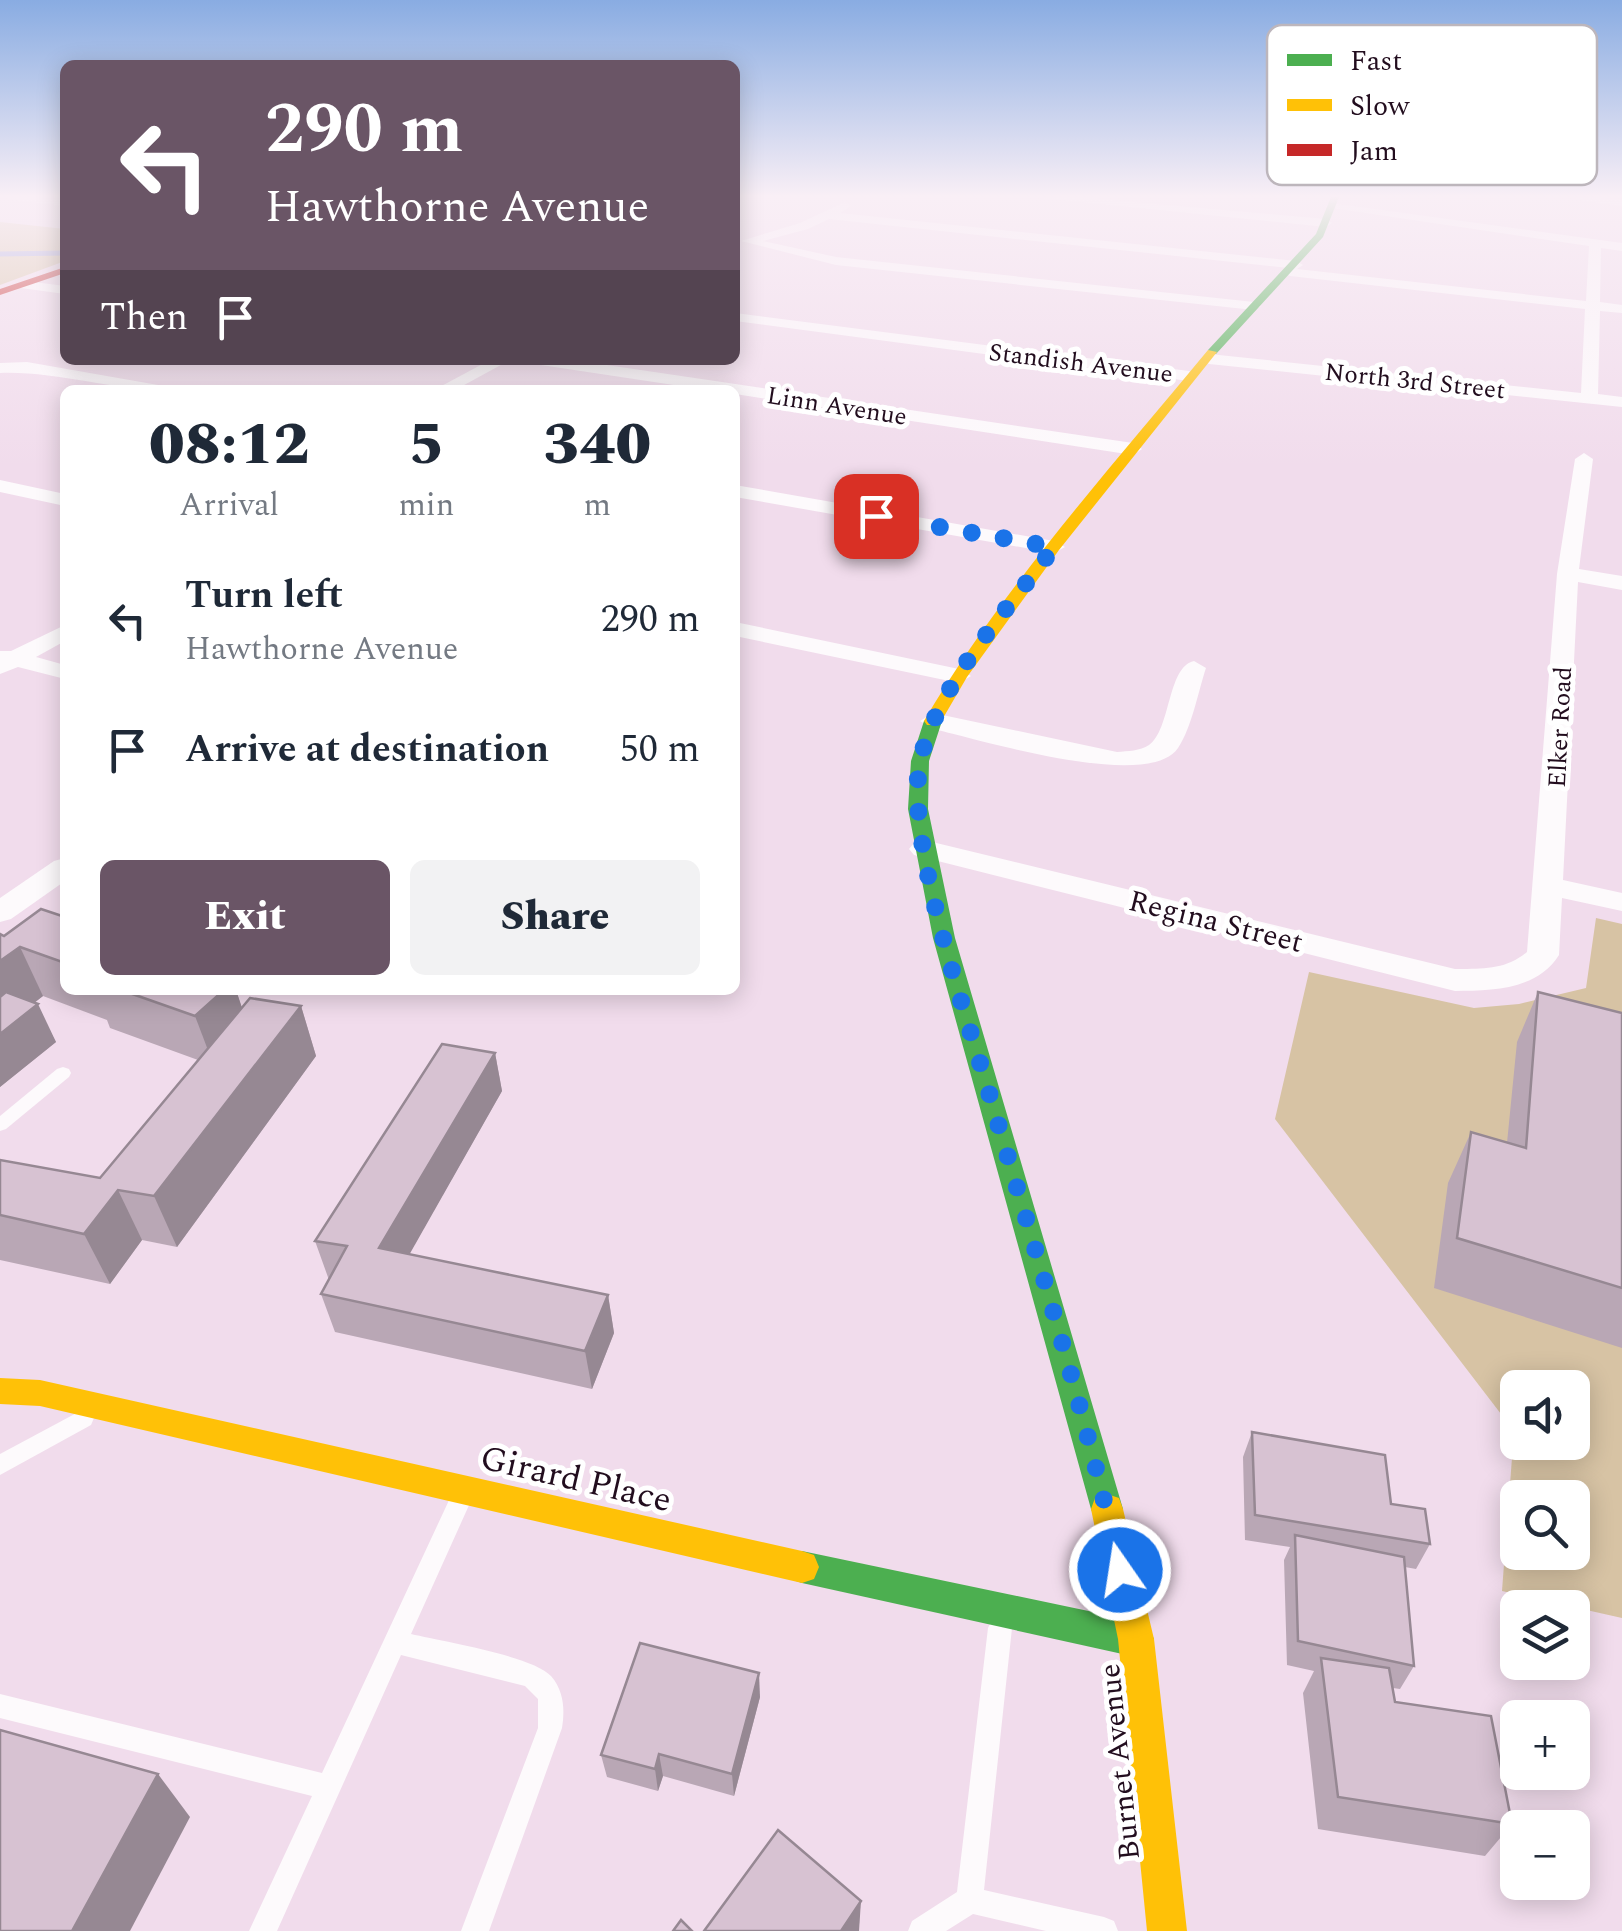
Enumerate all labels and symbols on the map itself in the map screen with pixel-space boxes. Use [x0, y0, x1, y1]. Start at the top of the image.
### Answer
legend [1267, 25, 1597, 185]
text: Fast [1350, 40, 1402, 83]
text: Slow [1350, 85, 1410, 128]
text: Jam [1350, 130, 1398, 173]
street label: Standish Avenue [987, 334, 1175, 394]
street label: North 3rd Street [1323, 354, 1507, 410]
street label: Linn Avenue [764, 377, 910, 437]
pin [834, 474, 919, 559]
street label: Elker Road [1539, 665, 1583, 789]
street label: Regina Street [1124, 878, 1308, 966]
street label: Girard Place [475, 1432, 677, 1527]
position arrow [1068, 1518, 1172, 1622]
street label: Burnet Avenue [1087, 1661, 1153, 1863]

